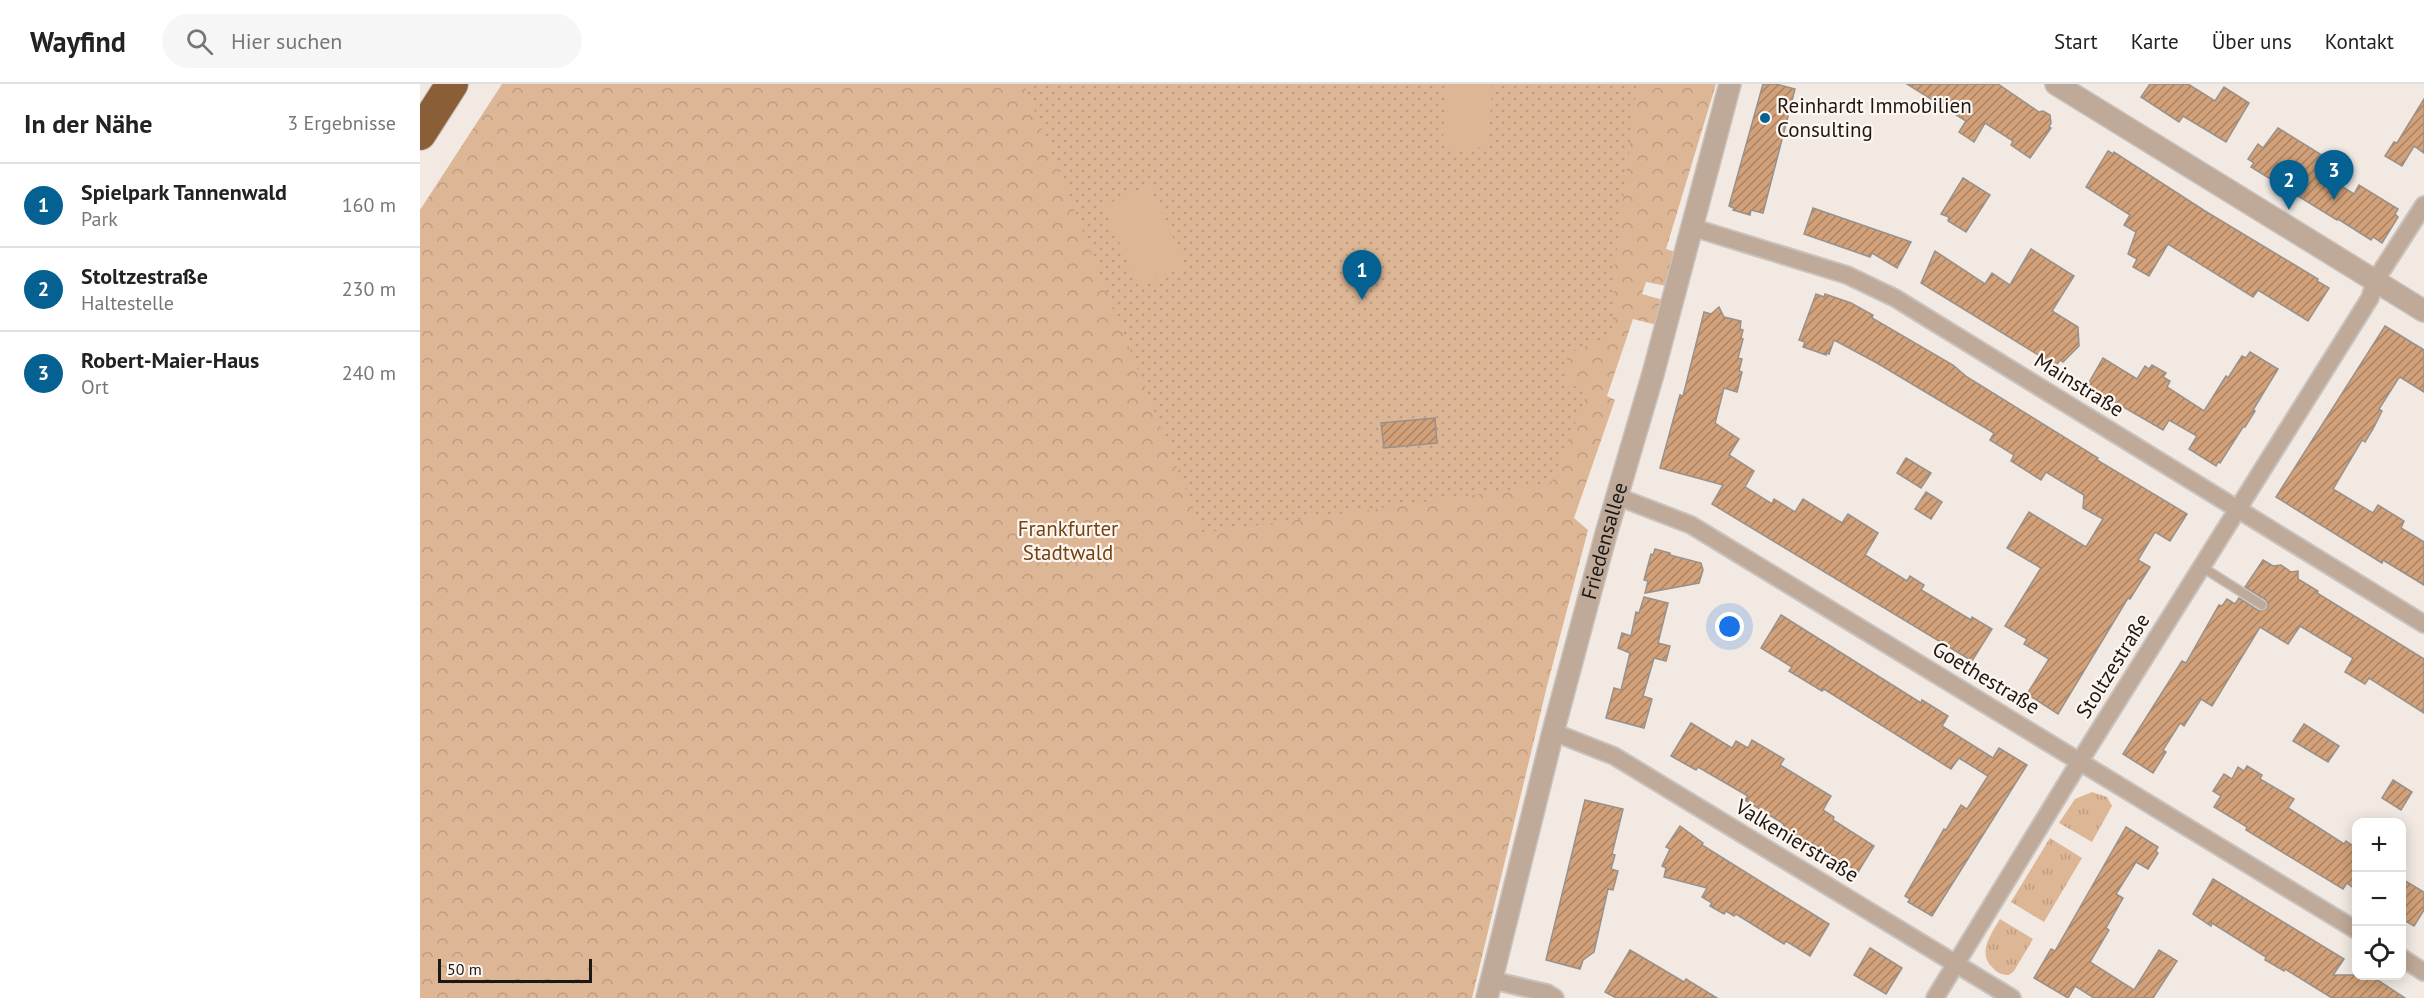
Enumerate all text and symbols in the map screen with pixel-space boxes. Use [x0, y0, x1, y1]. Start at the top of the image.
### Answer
search box [162, 14, 582, 68]
text: Wayfind [30, 23, 126, 60]
icon: search [183, 25, 216, 58]
text: Hier suchen [231, 27, 342, 55]
text: Start [2054, 28, 2098, 55]
text: Karte [2131, 28, 2179, 55]
text: Über uns [2212, 28, 2292, 55]
text: Kontakt [2325, 28, 2394, 55]
place label: Reinhardt Immobilien Consulting [1777, 92, 1972, 143]
text: In der Nähe [24, 107, 152, 140]
text: 3 Ergebnisse [287, 110, 396, 136]
marker: Reinhardt Immobilien Consulting [1758, 111, 1772, 125]
pin: 3 [2314, 150, 2354, 200]
pin: 2 [2270, 160, 2308, 210]
text: Spielpark Tannenwald [81, 178, 287, 206]
text: 1 [38, 192, 49, 218]
text: 160 m [342, 192, 396, 218]
text: Park [81, 206, 118, 232]
pin: 1 [1342, 250, 1382, 300]
text: Stoltzestraße [81, 262, 208, 290]
text: 2 [38, 276, 49, 302]
text: 230 m [342, 276, 396, 302]
text: Haltestelle [81, 290, 174, 316]
text: Robert-Maier-Haus [81, 346, 259, 374]
street label: Mainstraße [2029, 346, 2129, 423]
text: 3 [38, 360, 49, 386]
text: 240 m [342, 360, 396, 386]
text: Ort [81, 374, 109, 400]
street label: Friedensallee [1575, 479, 1633, 602]
park label: Frankfurter Stadtwald [1018, 515, 1118, 566]
street label: Stoltzestraße [2070, 608, 2156, 723]
your location [1715, 612, 1744, 641]
street label: Goethestraße [1928, 635, 2045, 720]
street label: Valkenierstraße [1730, 793, 1864, 888]
map controls [2352, 818, 2406, 980]
button: + [2352, 818, 2406, 872]
button: − [2352, 872, 2406, 926]
button: locate [2352, 926, 2406, 980]
scale bar [438, 956, 592, 984]
text: 50 m [447, 959, 482, 979]

